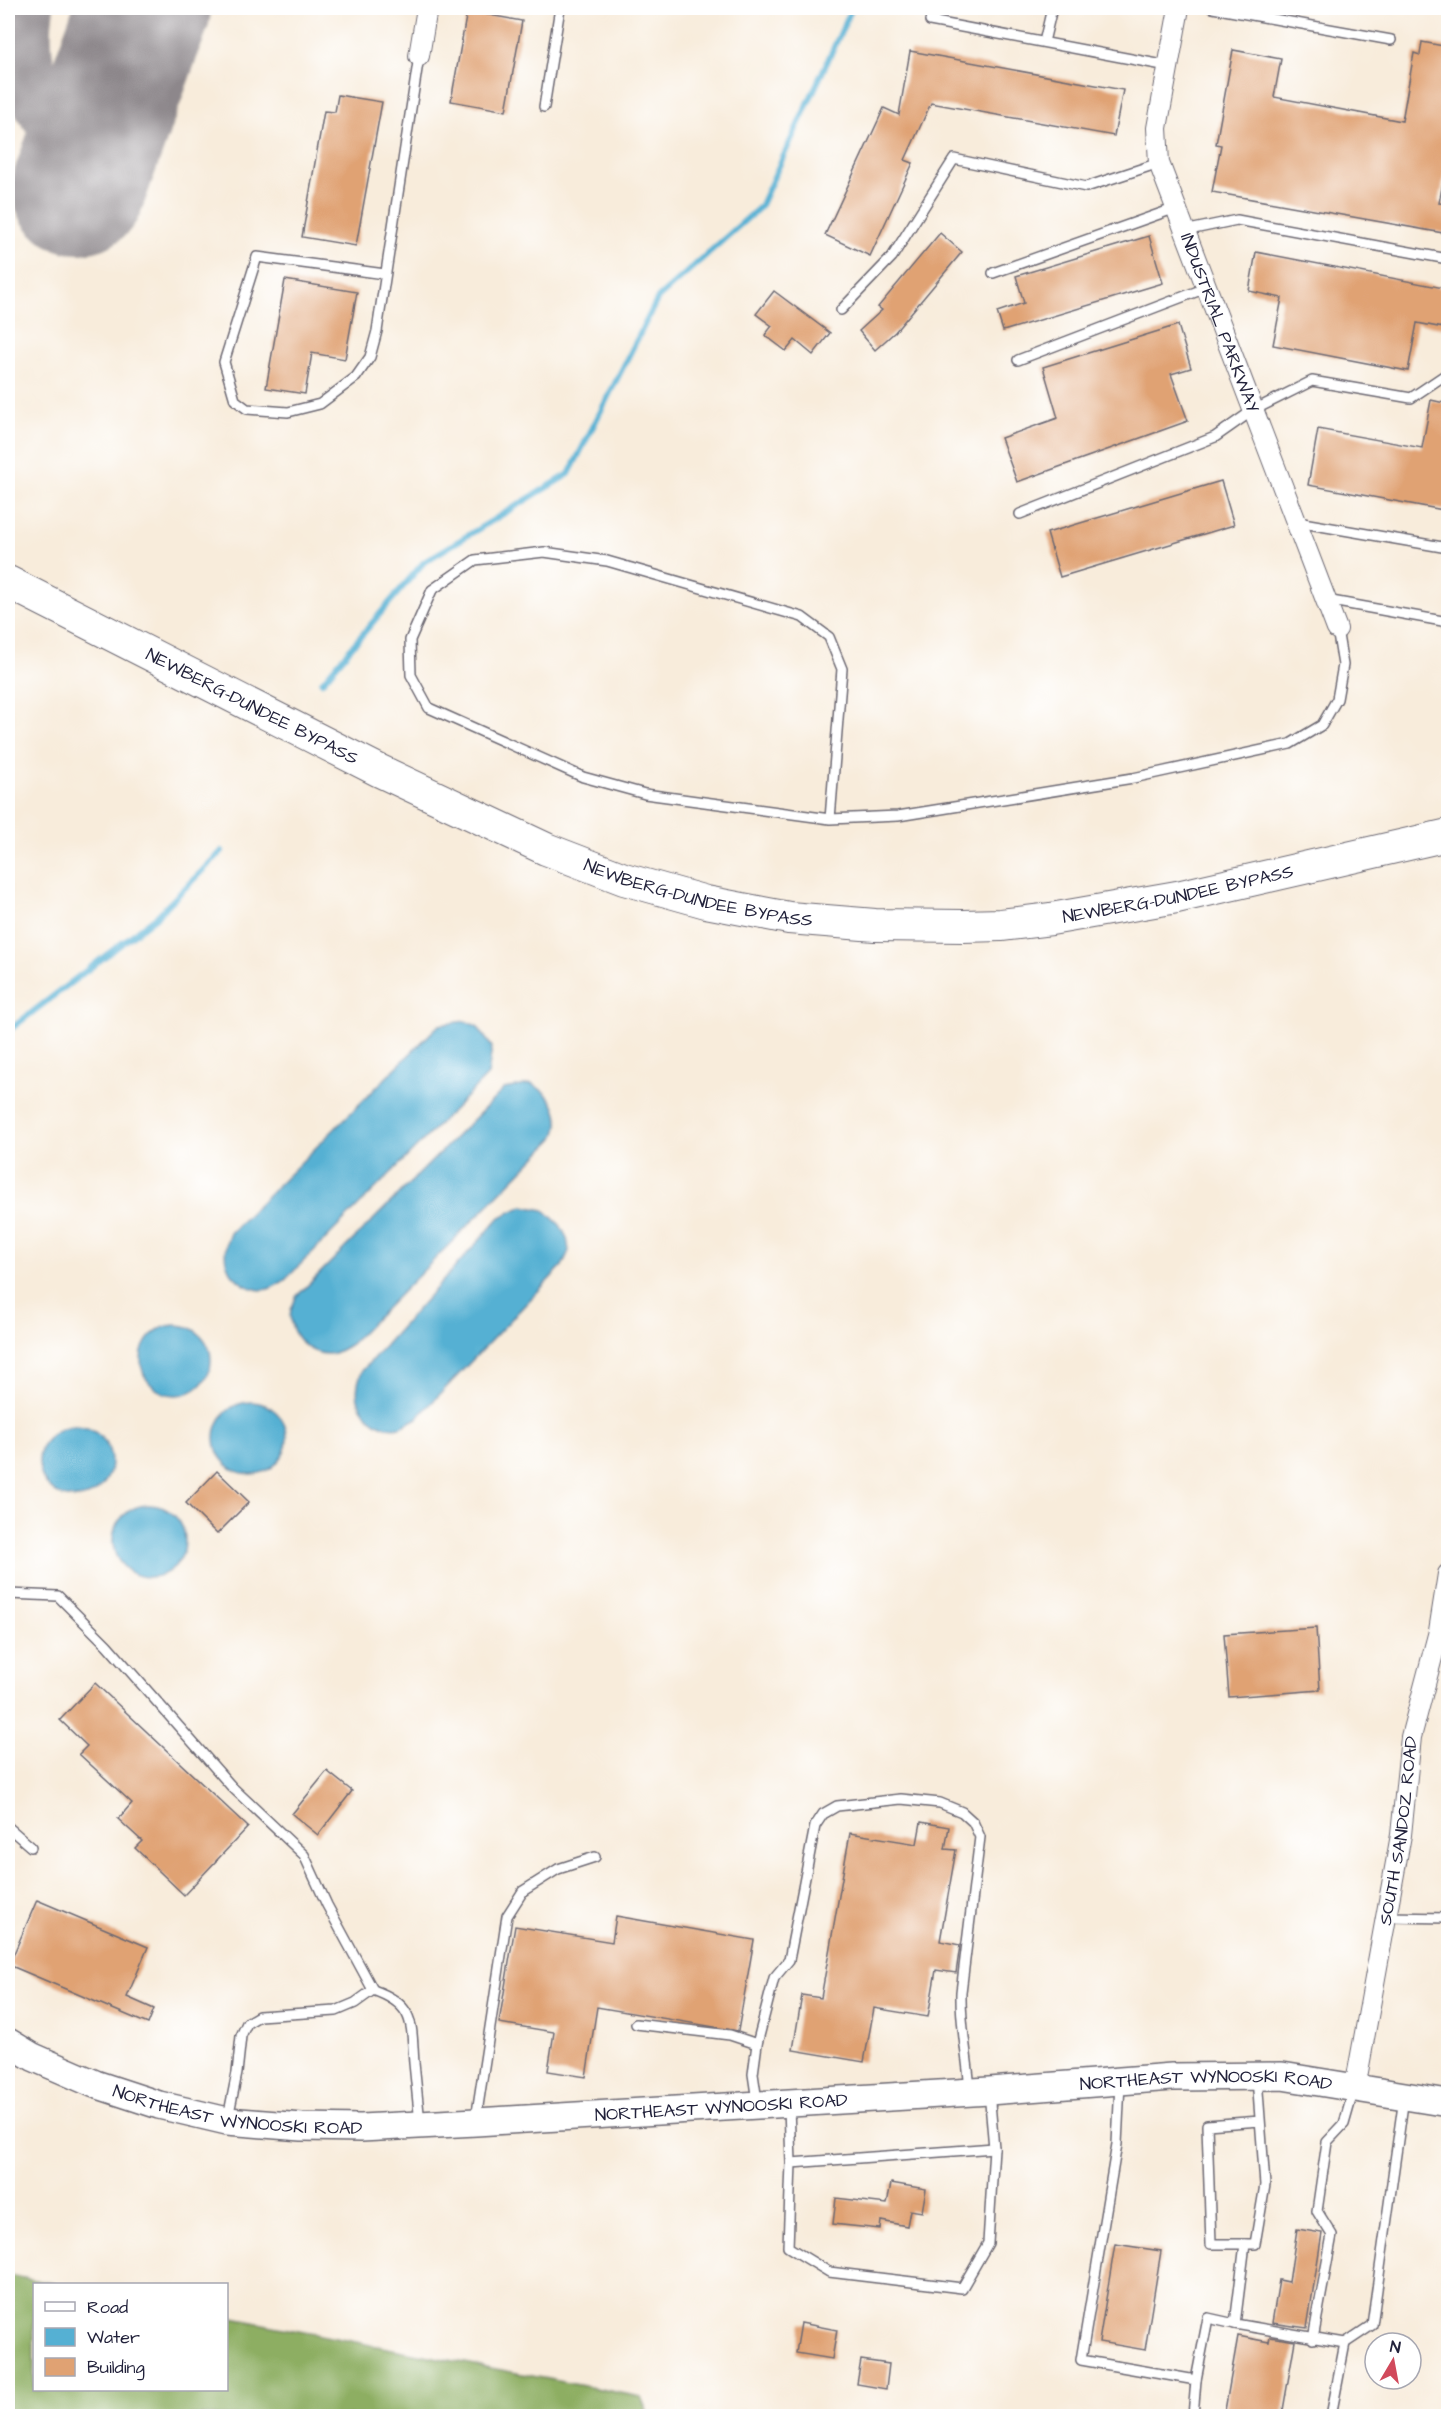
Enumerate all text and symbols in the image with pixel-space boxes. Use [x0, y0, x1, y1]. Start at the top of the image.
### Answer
street label: INDUSTRIAL PARKWAY [1174, 229, 1266, 416]
street label: NEWBERG-DUNDEE BYPASS [142, 642, 363, 771]
street label: NEWBERG-DUNDEE BYPASS [580, 852, 814, 932]
street label: NEWBERG-DUNDEE BYPASS [1061, 858, 1296, 929]
street label: SOUTH SANDOZ ROAD [1372, 1735, 1424, 1927]
street label: NORTHEAST WYNOOSKI ROAD [1079, 2063, 1334, 2097]
street label: NORTHEAST WYNOOSKI ROAD [110, 2078, 363, 2141]
street label: NORTHEAST WYNOOSKI ROAD [594, 2087, 849, 2127]
legend [33, 2283, 228, 2391]
text: Road [87, 2295, 128, 2320]
text: Water [87, 2325, 140, 2350]
north arrow [1363, 2331, 1423, 2391]
text: N [1389, 2336, 1402, 2359]
text: Building [87, 2355, 145, 2381]

